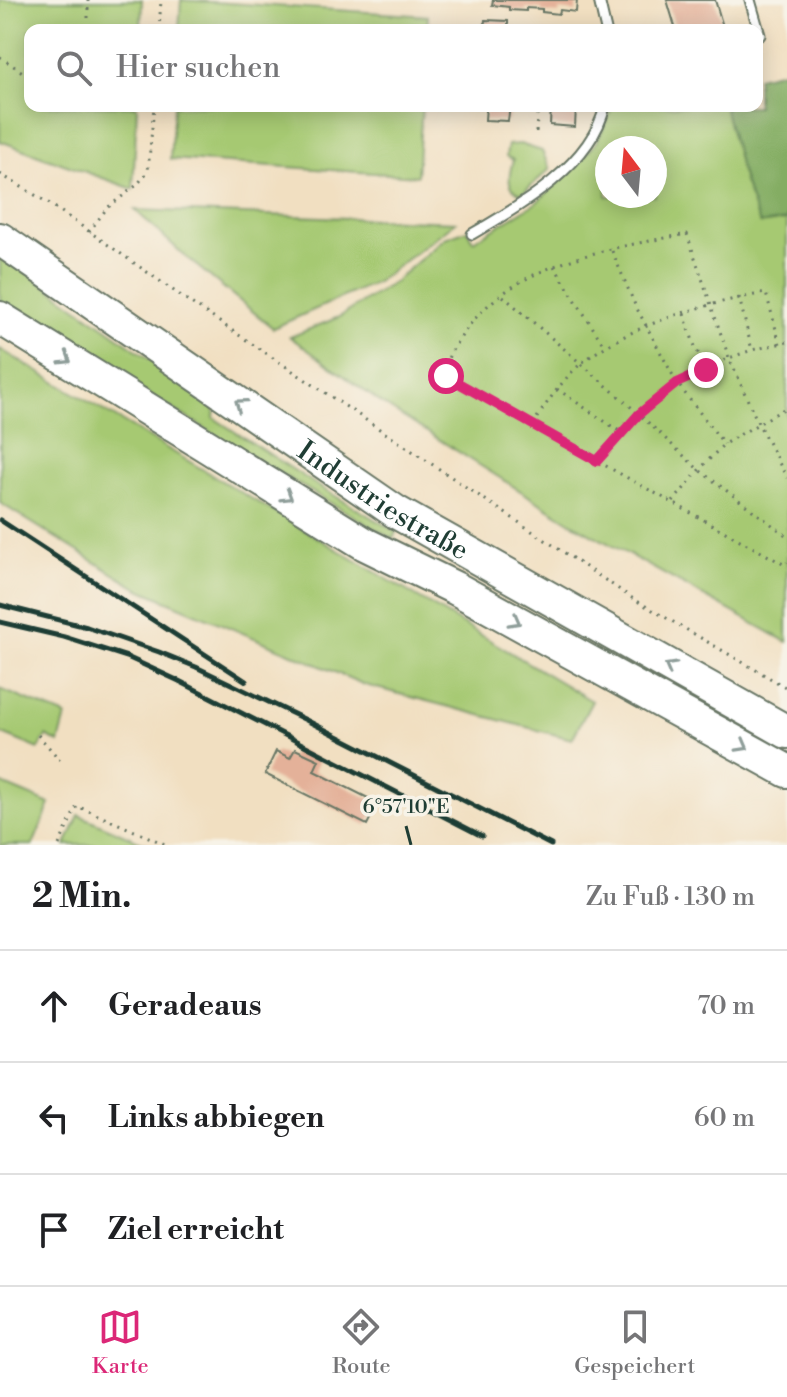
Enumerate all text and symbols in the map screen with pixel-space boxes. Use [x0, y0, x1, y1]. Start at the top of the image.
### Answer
search box [24, 24, 763, 112]
icon: search [52, 46, 96, 90]
text: Hier suchen [116, 49, 280, 87]
north arrow [595, 136, 667, 208]
one-way arrow [57, 350, 72, 365]
route end [688, 352, 724, 388]
route start [428, 358, 464, 394]
one-way arrow [234, 399, 248, 414]
street label: Industriestraße [291, 434, 475, 568]
one-way arrow [278, 486, 293, 502]
one-way arrow [506, 611, 521, 627]
one-way arrow [664, 661, 679, 677]
one-way arrow [735, 737, 749, 752]
text: 6°57'10"E [362, 795, 450, 820]
text: 2 Min. [32, 876, 131, 918]
text: Zu Fuß · 130 m [586, 881, 755, 913]
icon: ahead [32, 984, 76, 1028]
text: Geradeaus [108, 987, 262, 1025]
text: 70 m [697, 990, 755, 1022]
icon: left [32, 1096, 76, 1140]
text: Links abbiegen [108, 1099, 324, 1137]
text: 60 m [694, 1102, 755, 1134]
icon: arrive [32, 1208, 76, 1252]
text: Ziel erreicht [108, 1211, 284, 1249]
tab: Karte [92, 1305, 149, 1380]
tab: Route [332, 1305, 391, 1380]
tab: Gespeichert [574, 1305, 695, 1380]

